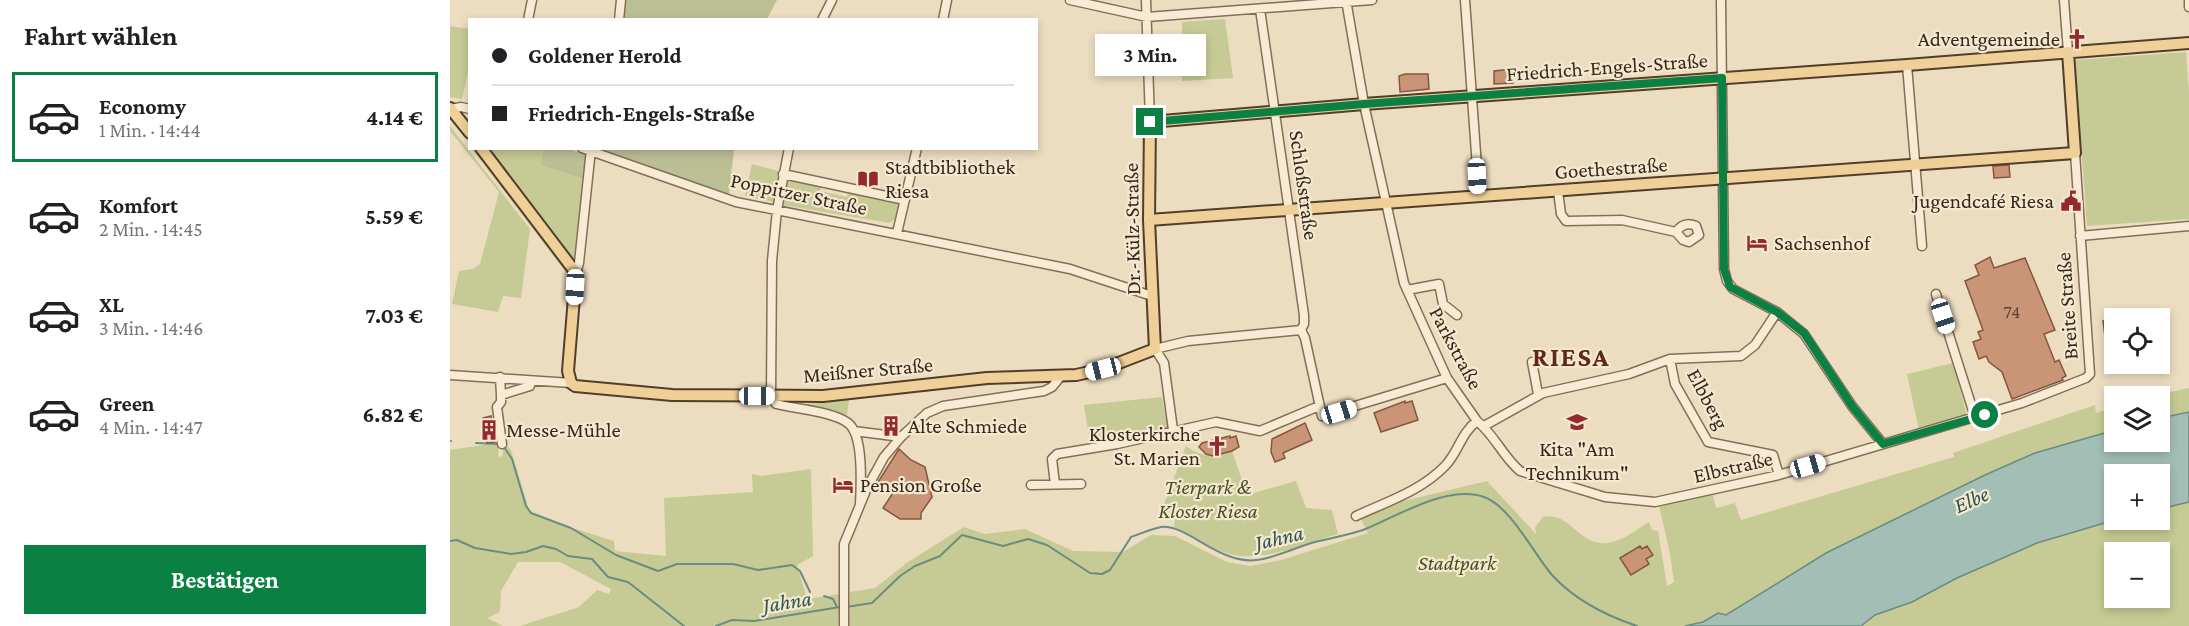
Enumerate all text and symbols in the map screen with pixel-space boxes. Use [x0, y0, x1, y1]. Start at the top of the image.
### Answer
text: Fahrt wählen [24, 21, 177, 51]
place label: Adventgemeinde [1918, 27, 2060, 51]
church icon: Adventgemeinde [2065, 27, 2089, 51]
callout: 3 Min. [1094, 35, 1206, 77]
text: Goldener Herold [528, 43, 682, 68]
text: 3 Min. [1124, 44, 1177, 66]
street label: Friedrich-Engels-Straße [1505, 48, 1709, 86]
icon: car [27, 90, 81, 144]
text: Economy [99, 94, 186, 119]
text: Friedrich-Engels-Straße [528, 101, 755, 126]
text: 4.14 € [366, 105, 423, 130]
route end [1136, 108, 1163, 135]
text: 1 Min. · 14:44 [99, 119, 201, 141]
street label: Schloßstraße [1284, 129, 1324, 241]
street label: Goethestraße [1554, 152, 1668, 184]
place label: Stadtbibliothek Riesa [885, 155, 1015, 203]
car [1467, 158, 1487, 194]
street label: Dr.-Külz-Straße [1119, 163, 1145, 295]
library icon: Stadtbibliothek Riesa [856, 167, 880, 191]
street label: Poppitzer Straße [729, 168, 869, 220]
icon: car [27, 189, 81, 243]
place label: Jugendcafé Riesa [1911, 189, 2054, 213]
public building icon: Jugendcafé Riesa [2059, 189, 2083, 213]
text: Komfort [99, 193, 178, 218]
text: 5.59 € [365, 204, 423, 229]
text: 2 Min. · 14:45 [99, 218, 203, 240]
hotel icon: Sachsenhof [1745, 231, 1769, 255]
place label: Sachsenhof [1774, 231, 1872, 255]
street label: Breite Straße [2051, 251, 2083, 361]
car [565, 269, 585, 305]
icon: car [27, 288, 81, 342]
text: XL [99, 292, 124, 317]
car [1929, 296, 1957, 336]
house number: 74 [2004, 302, 2020, 322]
text: 7.03 € [365, 303, 423, 328]
street label: Parkstraße [1424, 303, 1488, 393]
map controls [2104, 308, 2170, 608]
button: locate [2104, 308, 2170, 374]
text: 3 Min. · 14:46 [99, 317, 204, 339]
district label: RIESA [1532, 342, 1610, 372]
street label: Meißner Straße [802, 352, 934, 388]
car [1083, 356, 1123, 382]
street label: Elbberg [1682, 365, 1734, 433]
button: layers [2104, 386, 2170, 452]
icon: car [27, 387, 81, 441]
car [739, 387, 775, 405]
text: Green [99, 391, 155, 416]
car [1319, 398, 1359, 426]
route start [1971, 401, 1998, 428]
text: 6.82 € [363, 402, 423, 427]
school or university icon: Kita "Am Technikum" [1565, 410, 1589, 434]
building icon: Alte Schmiede [879, 414, 903, 438]
place label: Alte Schmiede [908, 414, 1027, 438]
text: 4 Min. · 14:47 [99, 416, 203, 438]
building icon: Messe-Mühle [477, 418, 501, 442]
place label: Messe-Mühle [506, 418, 621, 442]
place label: Klosterkirche St. Marien [1089, 422, 1200, 470]
church icon: Klosterkirche St. Marien [1205, 434, 1229, 458]
place label: Kita "Am Technikum" [1525, 437, 1629, 485]
street label: Elbstraße [1691, 446, 1775, 488]
car [1788, 452, 1828, 480]
button: + [2104, 464, 2170, 530]
hotel icon: Pension Große [831, 473, 855, 497]
place label: Pension Große [860, 473, 982, 497]
park label: Tierpark & Kloster Riesa [1158, 475, 1258, 523]
water label: Elbe [1950, 481, 1993, 518]
water label: Jahna [1249, 520, 1306, 556]
button: − [2104, 542, 2170, 608]
button: Bestätigen [24, 545, 426, 614]
park label: Stadtpark [1418, 551, 1497, 575]
water label: Jahna [757, 585, 813, 618]

